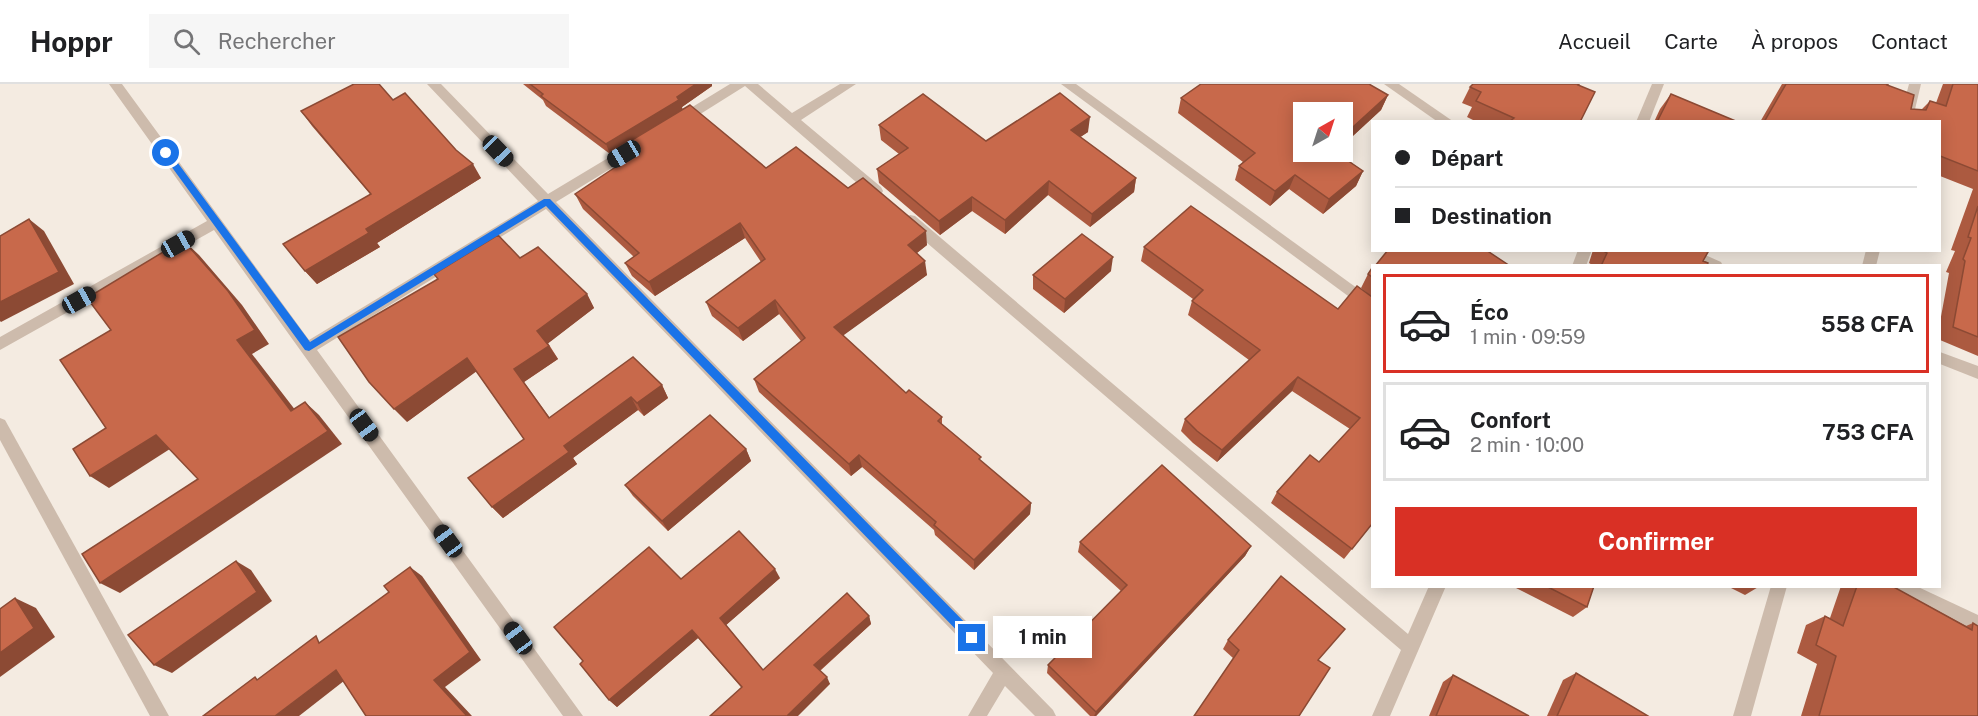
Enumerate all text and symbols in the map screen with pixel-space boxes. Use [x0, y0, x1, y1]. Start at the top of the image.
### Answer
search box [149, 14, 569, 68]
text: Hoppr [30, 25, 113, 58]
icon: search [170, 25, 203, 58]
text: Rechercher [218, 28, 336, 54]
text: Accueil [1558, 29, 1631, 54]
text: Carte [1664, 29, 1718, 54]
text: À propos [1751, 29, 1838, 54]
text: Contact [1871, 29, 1948, 54]
north arrow [1293, 102, 1353, 162]
map controls [1293, 102, 1353, 162]
car [479, 132, 517, 170]
car [604, 137, 644, 171]
route start [152, 139, 179, 166]
text: Départ [1431, 145, 1503, 171]
text: Destination [1431, 203, 1552, 229]
car [158, 227, 198, 261]
car [59, 283, 99, 317]
icon: car [1398, 297, 1452, 351]
text: Éco [1470, 299, 1509, 325]
text: 558 CFA [1821, 311, 1914, 337]
text: 1 min · 09:59 [1470, 325, 1586, 349]
car [346, 405, 382, 445]
icon: car [1398, 405, 1452, 459]
text: Confort [1470, 407, 1551, 433]
text: 753 CFA [1822, 419, 1914, 445]
text: 2 min · 10:00 [1470, 433, 1584, 457]
button: Confirmer [1395, 507, 1917, 576]
car [430, 521, 466, 561]
callout: 1 min [993, 617, 1092, 659]
car [500, 618, 536, 658]
route end [958, 624, 985, 651]
text: 1 min [1018, 625, 1067, 649]

